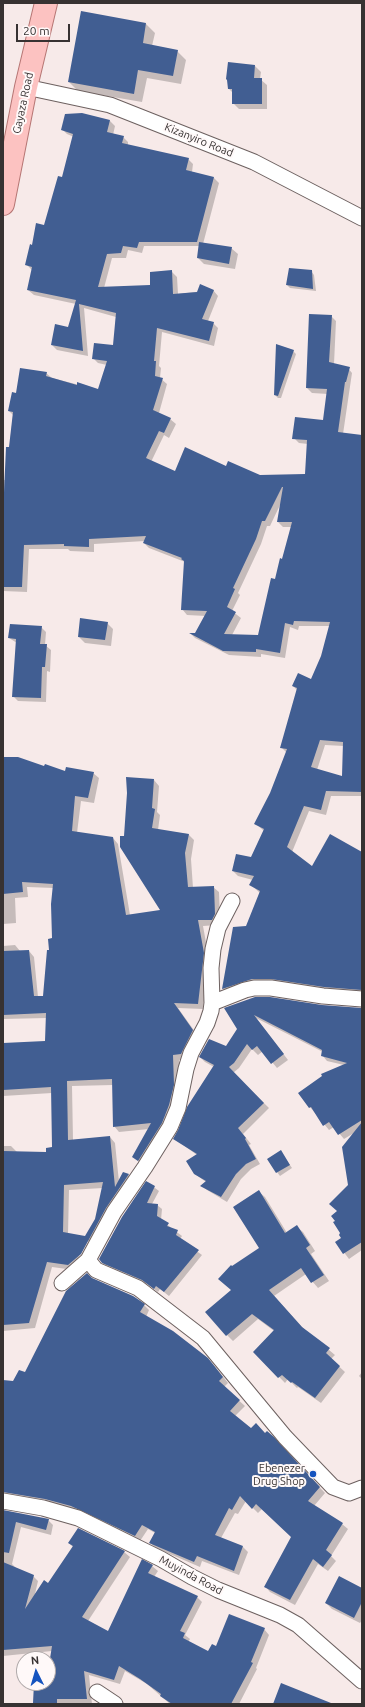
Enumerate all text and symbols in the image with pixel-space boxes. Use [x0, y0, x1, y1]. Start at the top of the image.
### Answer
scale bar [18, 16, 72, 42]
text: 20 m [23, 24, 50, 37]
street label: Gayaza Road [10, 71, 36, 135]
street label: Kizanyiro Road [163, 120, 235, 160]
place label: Ebenezer Drug Shop [253, 1461, 305, 1487]
marker: Ebenezer Drug Shop [308, 1469, 318, 1479]
street label: Muyinda Road [157, 1553, 225, 1597]
north arrow [16, 1651, 56, 1691]
text: N [30, 1654, 40, 1666]

